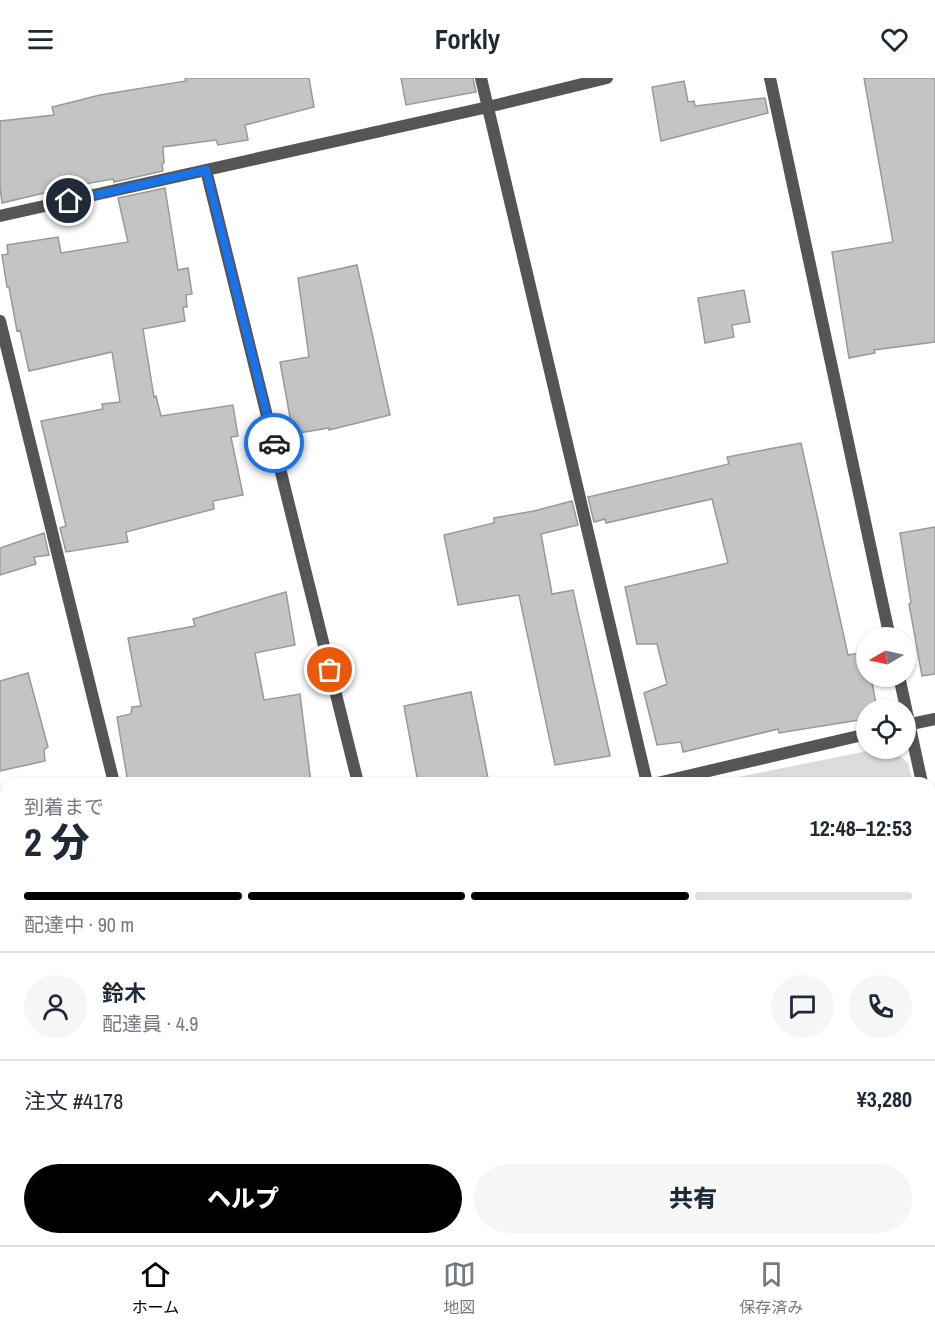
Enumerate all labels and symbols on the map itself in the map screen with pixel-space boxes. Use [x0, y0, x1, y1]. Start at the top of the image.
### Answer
pin [43, 175, 94, 226]
courier [244, 413, 304, 473]
north arrow [856, 627, 916, 687]
pin [304, 644, 355, 695]

